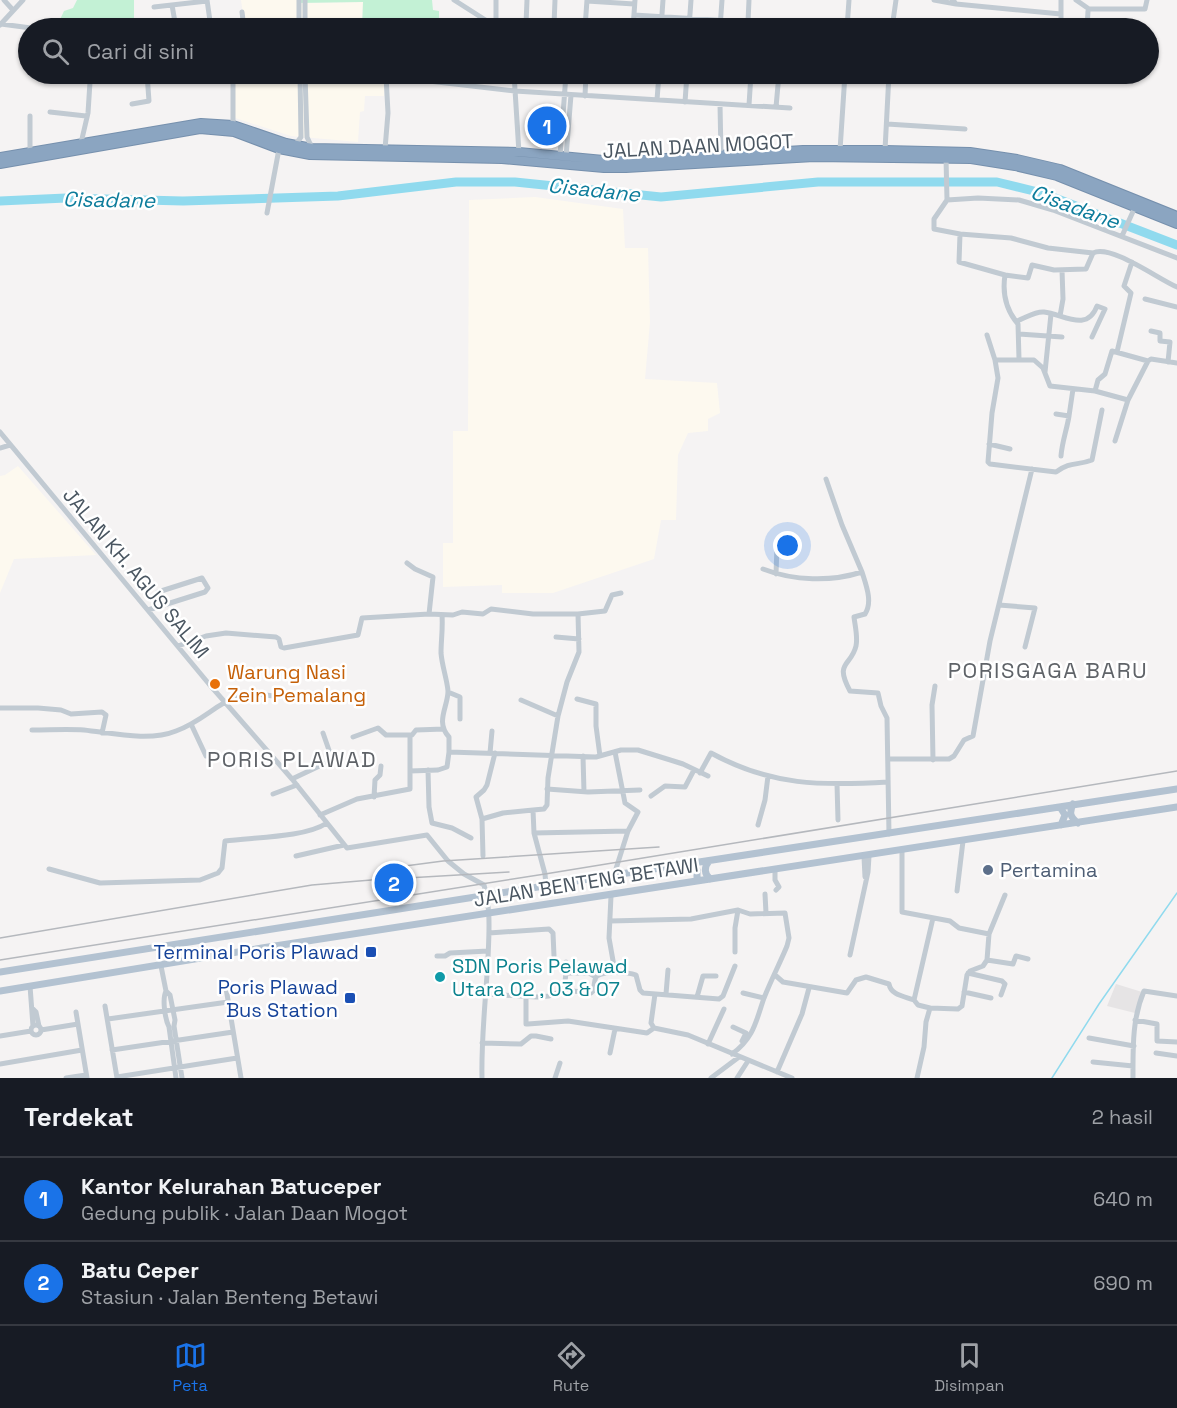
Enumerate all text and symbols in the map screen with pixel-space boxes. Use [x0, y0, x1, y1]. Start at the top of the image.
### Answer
search box [18, 18, 1159, 84]
icon: search [39, 35, 72, 68]
text: Cari di sini [87, 37, 194, 65]
pin: 1 [528, 104, 566, 148]
street label: JALAN DAAN MOGOT [602, 128, 794, 164]
water label: Cisadane [547, 171, 643, 208]
water label: Cisadane [1027, 178, 1125, 236]
water label: Cisadane [63, 185, 157, 214]
street label: JALAN KH. AGUS SALIM [57, 482, 215, 664]
your location [773, 531, 802, 560]
district label: PORISGAGA BARU [948, 656, 1148, 684]
place label: Warung Nasi Zein Pemalang [227, 659, 366, 708]
marker: Warung Nasi Zein Pemalang [208, 677, 222, 691]
district label: PORIS PLAWAD [207, 745, 377, 773]
street label: JALAN BENTENG BETAWI [472, 851, 700, 913]
place label: Pertamina [1000, 857, 1098, 883]
pin: 2 [374, 860, 414, 906]
marker: Pertamina [981, 863, 995, 877]
place label: Terminal Poris Plawad [154, 939, 359, 965]
marker: Terminal Poris Plawad [364, 945, 378, 959]
place label: SDN Poris Pelawad Utara 02 , 03 & 07 [452, 953, 628, 1002]
marker: SDN Poris Pelawad Utara 02 , 03 & 07 [433, 970, 447, 984]
place label: Poris Plawad Bus Station [218, 974, 338, 1023]
marker: Poris Plawad Bus Station [343, 991, 357, 1005]
text: Terdekat [24, 1100, 134, 1134]
text: 2 hasil [1092, 1104, 1153, 1130]
text: Kantor Kelurahan Batuceper [81, 1172, 381, 1200]
text: 1 [39, 1186, 48, 1212]
text: 640 m [1093, 1186, 1153, 1212]
text: Gedung publik · Jalan Daan Mogot [81, 1200, 408, 1226]
text: Batu Ceper [81, 1256, 199, 1284]
text: 2 [38, 1270, 49, 1296]
text: 690 m [1093, 1270, 1153, 1296]
text: Stasiun · Jalan Benteng Betawi [81, 1284, 378, 1310]
tab: Peta [173, 1339, 208, 1396]
tab: Rute [553, 1339, 589, 1396]
tab: Disimpan [934, 1339, 1004, 1396]

